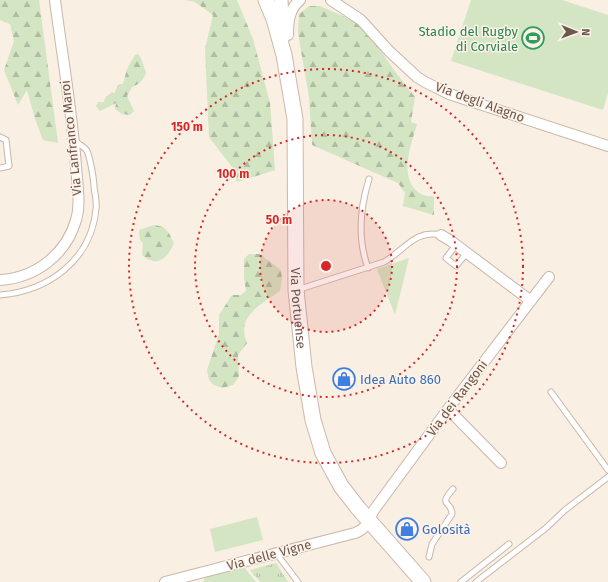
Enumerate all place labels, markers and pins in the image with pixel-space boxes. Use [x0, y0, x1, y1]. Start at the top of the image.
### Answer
place label: Stadio del Rugby di Corviale [418, 24, 519, 54]
sports icon: Stadio del Rugby di Corviale [520, 25, 546, 51]
centre of rings [319, 259, 333, 273]
shop icon: Idea Auto 860 [331, 366, 357, 392]
place label: Idea Auto 860 [360, 372, 441, 387]
shop icon: Golosità [394, 516, 420, 542]
place label: Golosità [422, 522, 471, 537]

